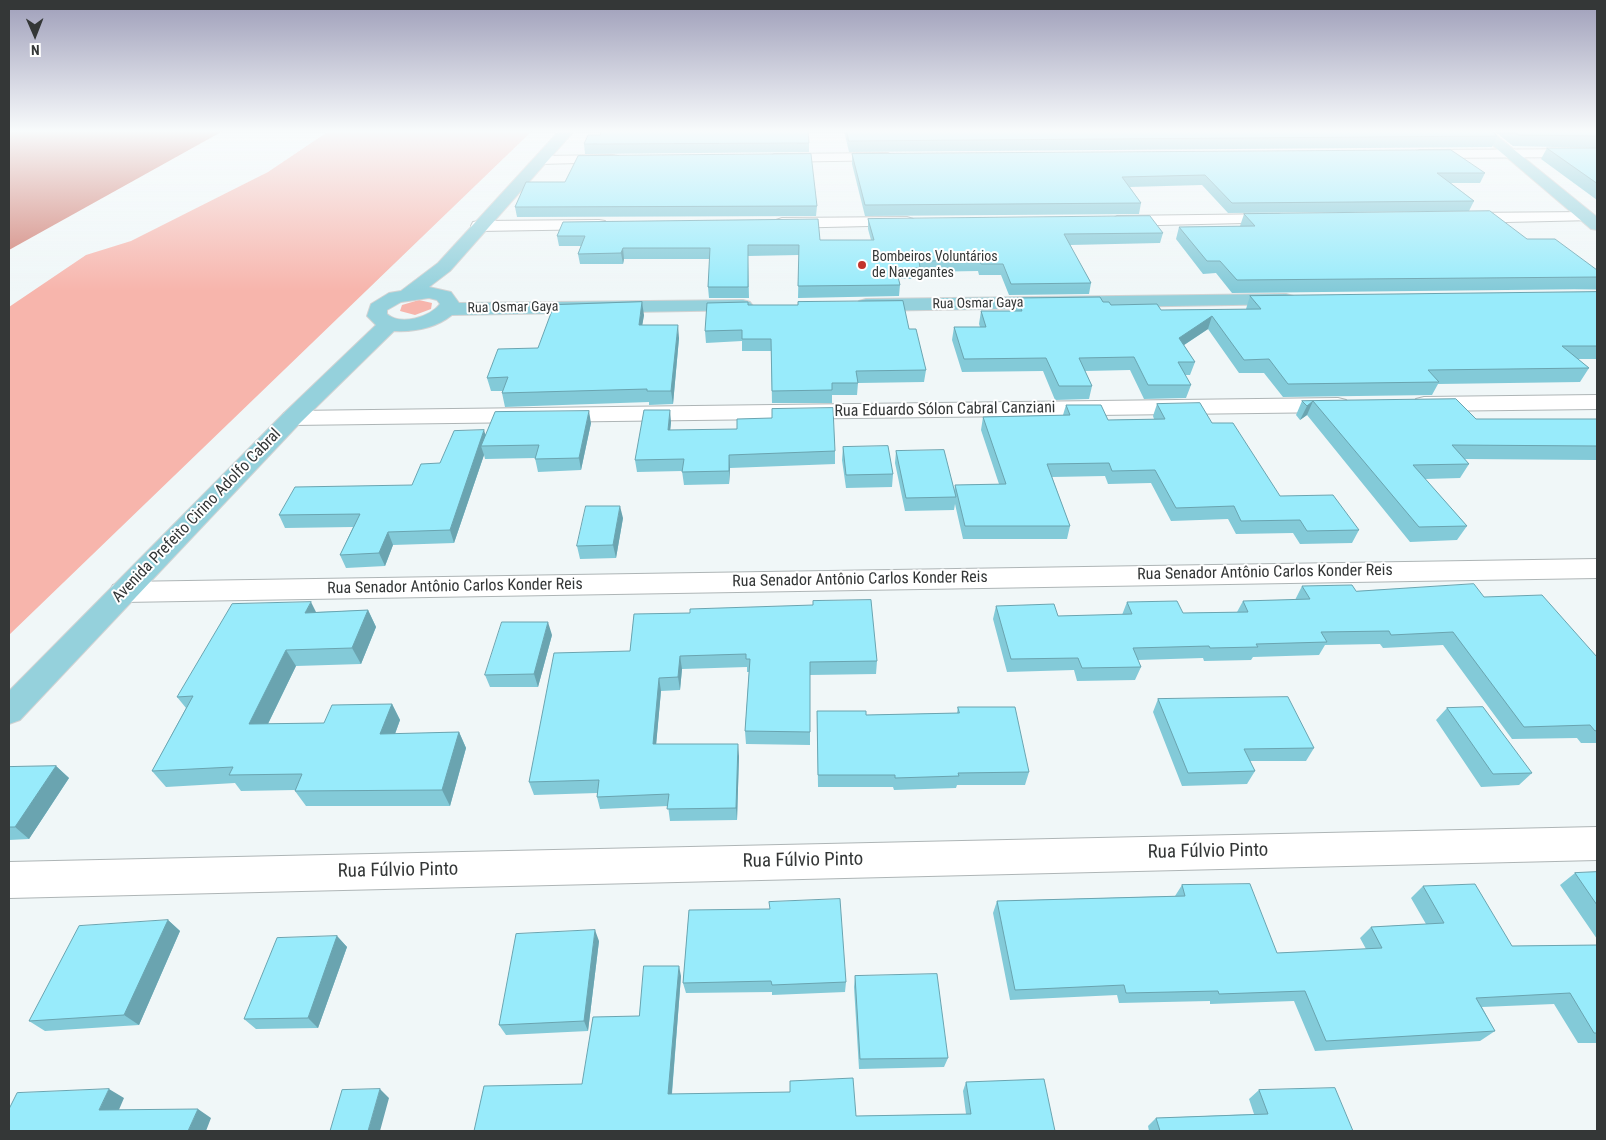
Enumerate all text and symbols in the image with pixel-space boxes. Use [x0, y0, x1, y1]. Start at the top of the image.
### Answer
north arrow [10, 10, 60, 60]
text: N [31, 42, 40, 58]
place label: Bombeiros Voluntários de Navegantes [872, 249, 998, 282]
marker: Bombeiros Voluntários de Navegantes [856, 259, 868, 271]
street label: Rua Osmar Gaya [932, 295, 1024, 313]
street label: Rua Osmar Gaya [467, 299, 559, 317]
street label: Rua Eduardo Sólon Cabral Canziani [834, 398, 1056, 422]
street label: Avenida Prefeito Cirino Adolfo Cabral [109, 425, 285, 607]
street label: Rua Senador Antônio Carlos Konder Reis [1137, 561, 1393, 585]
street label: Rua Senador Antônio Carlos Konder Reis [732, 568, 988, 592]
street label: Rua Senador Antônio Carlos Konder Reis [327, 575, 583, 599]
street label: Rua Fúlvio Pinto [1147, 840, 1269, 864]
street label: Rua Fúlvio Pinto [742, 849, 864, 873]
street label: Rua Fúlvio Pinto [337, 859, 459, 883]

